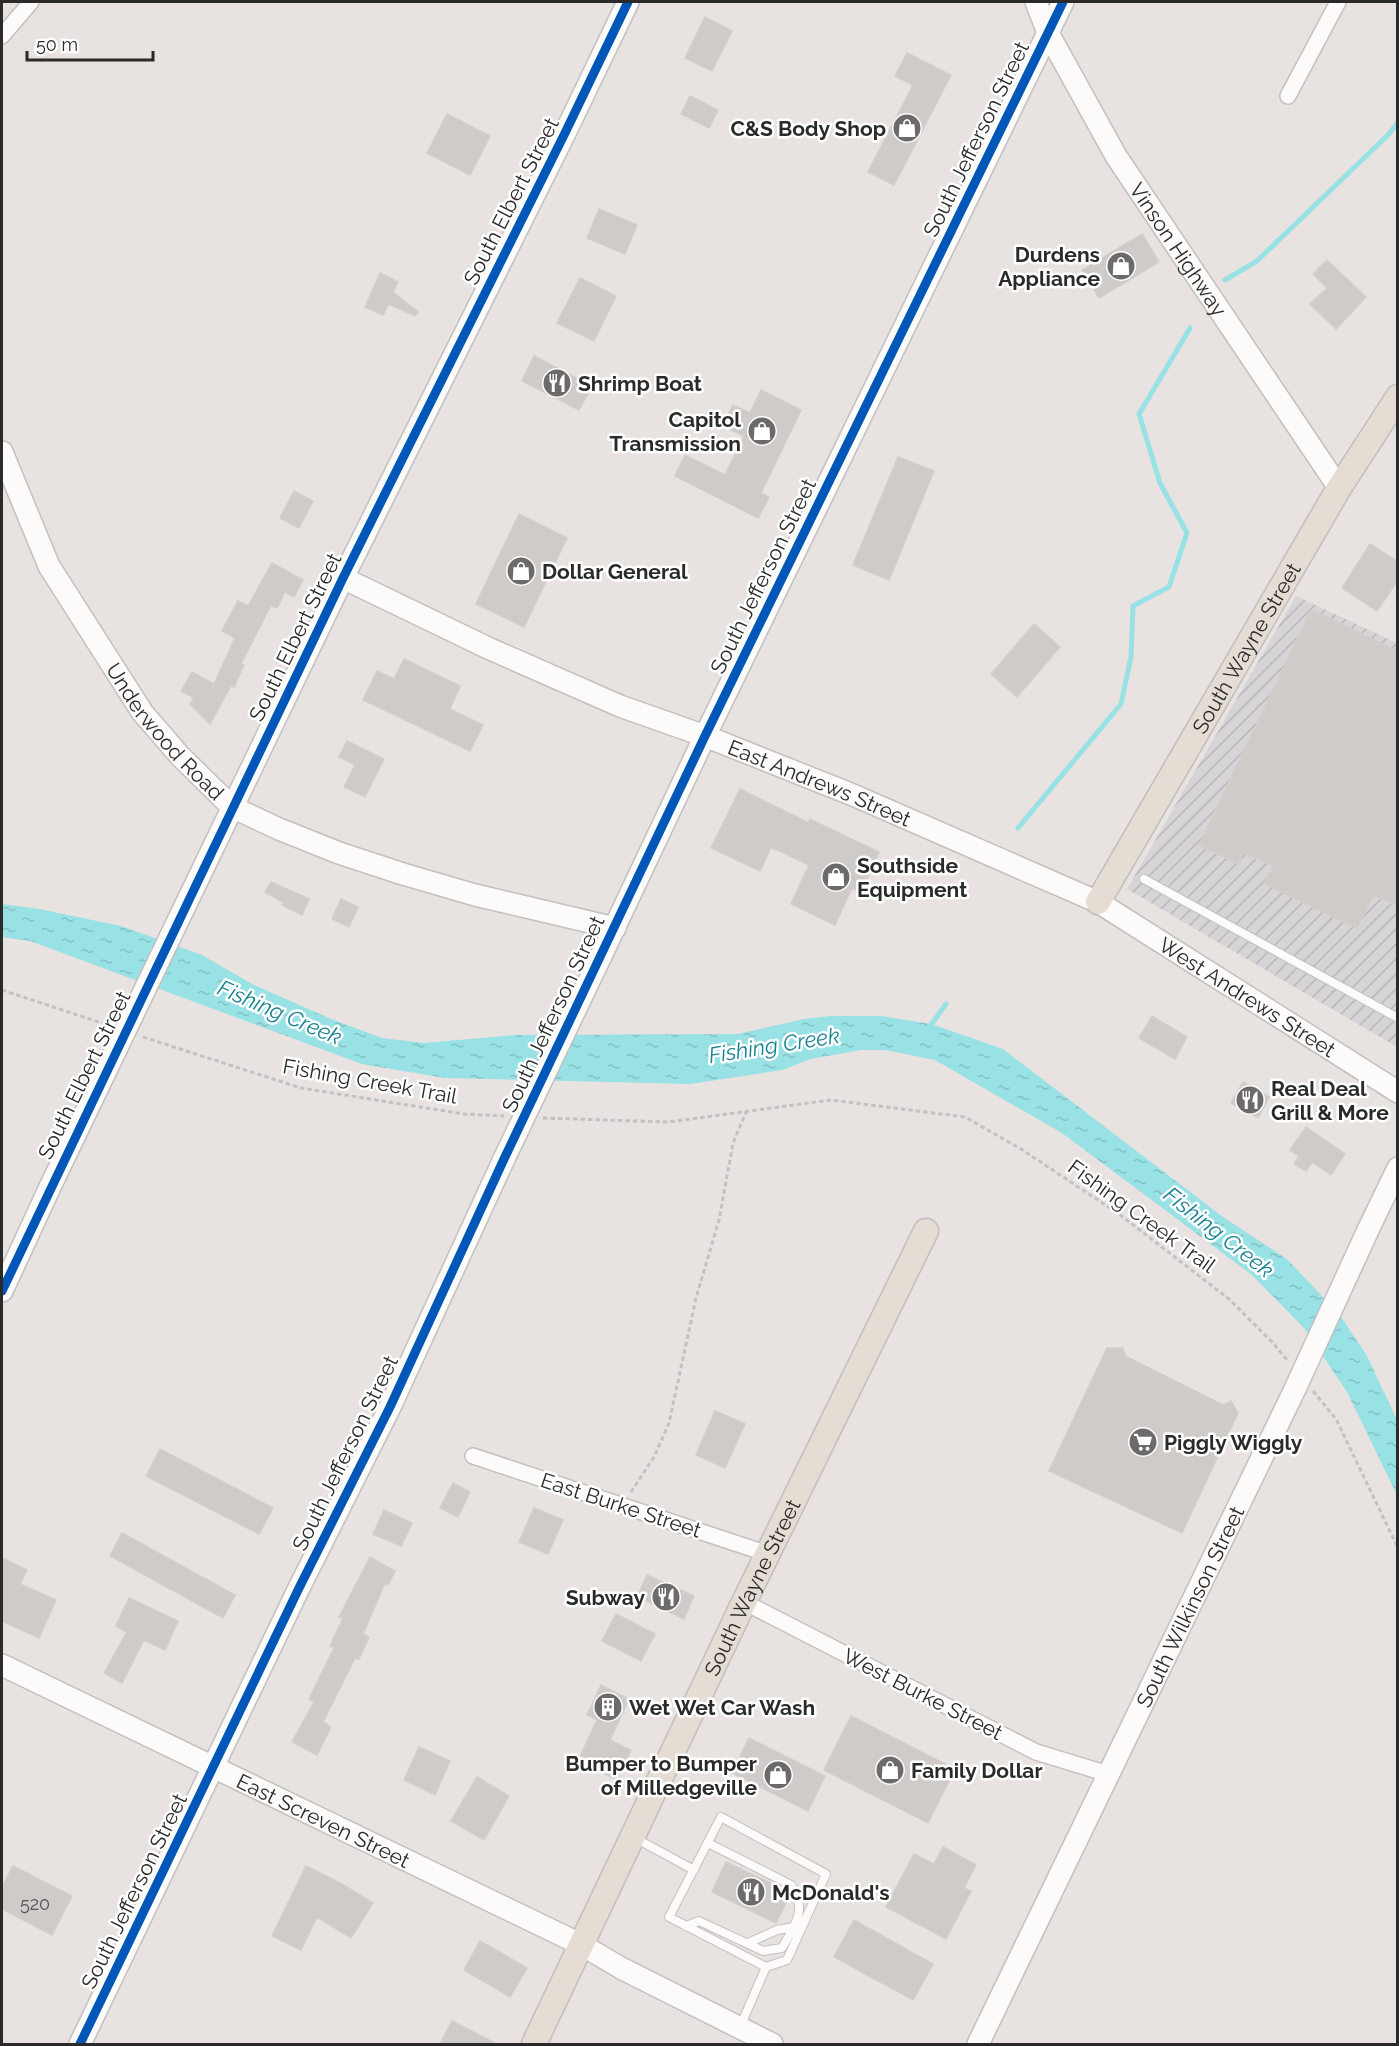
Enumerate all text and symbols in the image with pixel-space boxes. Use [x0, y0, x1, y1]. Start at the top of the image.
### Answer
scale bar [27, 24, 153, 62]
text: 50 m [36, 34, 78, 55]
street label: South Jefferson Street [918, 37, 1034, 241]
shop icon: C&S Body Shop [891, 112, 923, 144]
street label: South Elbert Street [458, 113, 564, 289]
place label: C&S Body Shop [731, 116, 886, 141]
street label: Vinson Highway [1125, 178, 1232, 321]
place label: Durdens Appliance [998, 242, 1100, 291]
shop icon: Durdens Appliance [1105, 250, 1137, 282]
restaurant icon: Shrimp Boat [541, 367, 573, 399]
place label: Shrimp Boat [578, 371, 702, 396]
place label: Capitol Transmission [609, 407, 741, 456]
shop icon: Capitol Transmission [746, 415, 778, 447]
street label: South Jefferson Street [705, 474, 821, 678]
street label: South Elbert Street [243, 549, 347, 725]
shop icon: Dollar General [505, 555, 537, 587]
street label: South Wayne Street [1186, 558, 1305, 738]
place label: Dollar General [542, 559, 688, 584]
street label: Underwood Road [101, 658, 230, 805]
street label: East Andrews Street [725, 734, 915, 831]
place label: Southside Equipment [857, 853, 967, 902]
shop icon: Southside Equipment [820, 861, 852, 893]
street label: South Jefferson Street [496, 912, 610, 1116]
street label: West Andrews Street [1155, 932, 1340, 1062]
water label: Fishing Creek [214, 974, 346, 1050]
street label: South Elbert Street [32, 987, 136, 1163]
water label: Fishing Creek [707, 1022, 842, 1068]
street label: Fishing Creek Trail [281, 1053, 459, 1109]
place label: Real Deal Grill & More [1271, 1076, 1389, 1125]
restaurant icon: Real Deal Grill & More [1234, 1084, 1266, 1116]
street label: Fishing Creek Trail [1063, 1154, 1221, 1278]
water label: Fishing Creek [1159, 1181, 1279, 1283]
street label: South Jefferson Street [287, 1351, 403, 1555]
supermarket icon: Piggly Wiggly [1127, 1426, 1159, 1458]
place label: Piggly Wiggly [1164, 1430, 1303, 1455]
street label: East Burke Street [538, 1467, 704, 1543]
street label: South Wayne Street [698, 1495, 805, 1680]
street label: South Wilkinson Street [1130, 1502, 1249, 1711]
restaurant icon: Subway [650, 1581, 682, 1613]
place label: Subway [566, 1585, 645, 1610]
street label: West Burke Street [839, 1643, 1007, 1745]
building icon: Wet Wet Car Wash [592, 1691, 624, 1723]
place label: Wet Wet Car Wash [629, 1695, 815, 1720]
place label: Bumper to Bumper of Milledgeville [565, 1751, 757, 1800]
shop icon: Family Dollar [874, 1754, 906, 1786]
place label: Family Dollar [911, 1758, 1043, 1783]
shop icon: Bumper to Bumper of Milledgeville [762, 1759, 794, 1791]
street label: East Screven Street [233, 1768, 414, 1873]
street label: South Jefferson Street [76, 1789, 192, 1993]
restaurant icon: McDonald's [735, 1876, 767, 1908]
place label: McDonald's [772, 1880, 890, 1905]
house number: 520 [20, 1893, 50, 1914]

